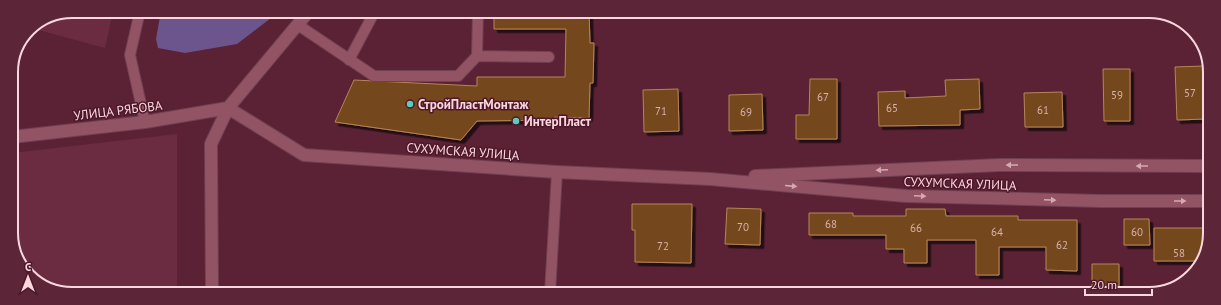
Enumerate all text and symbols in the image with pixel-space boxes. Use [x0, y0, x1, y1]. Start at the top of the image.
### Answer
house number: 57 [1184, 86, 1196, 100]
house number: 59 [1111, 88, 1123, 102]
house number: 67 [817, 90, 829, 104]
place label: СтройПластМонтаж [418, 96, 530, 113]
street label: УЛИЦА РЯБОВА [73, 97, 164, 124]
marker: СтройПластМонтаж [405, 99, 415, 109]
house number: 65 [886, 101, 898, 115]
house number: 61 [1037, 103, 1049, 117]
house number: 71 [655, 104, 667, 118]
house number: 69 [740, 105, 752, 119]
place label: ИнтерПласт [524, 113, 592, 130]
marker: ИнтерПласт [511, 116, 521, 126]
street label: СУХУМСКАЯ УЛИЦА [406, 139, 520, 164]
one-way arrow [1005, 162, 1018, 168]
one-way arrow [1135, 163, 1148, 169]
one-way arrow [875, 167, 888, 173]
street label: СУХУМСКАЯ УЛИЦА [903, 173, 1017, 194]
one-way arrow [785, 182, 797, 189]
one-way arrow [914, 193, 927, 199]
one-way arrow [1044, 196, 1056, 203]
one-way arrow [1174, 198, 1187, 204]
house number: 68 [825, 217, 837, 231]
house number: 70 [737, 220, 749, 234]
house number: 66 [910, 221, 922, 235]
house number: 64 [991, 225, 1003, 239]
house number: 60 [1131, 225, 1143, 239]
house number: 62 [1056, 238, 1068, 252]
house number: 72 [657, 239, 669, 253]
house number: 58 [1173, 246, 1185, 260]
north arrow [8, 257, 48, 297]
text: С [25, 260, 31, 274]
scale bar [1085, 271, 1152, 297]
text: 20 m [1091, 277, 1117, 292]

